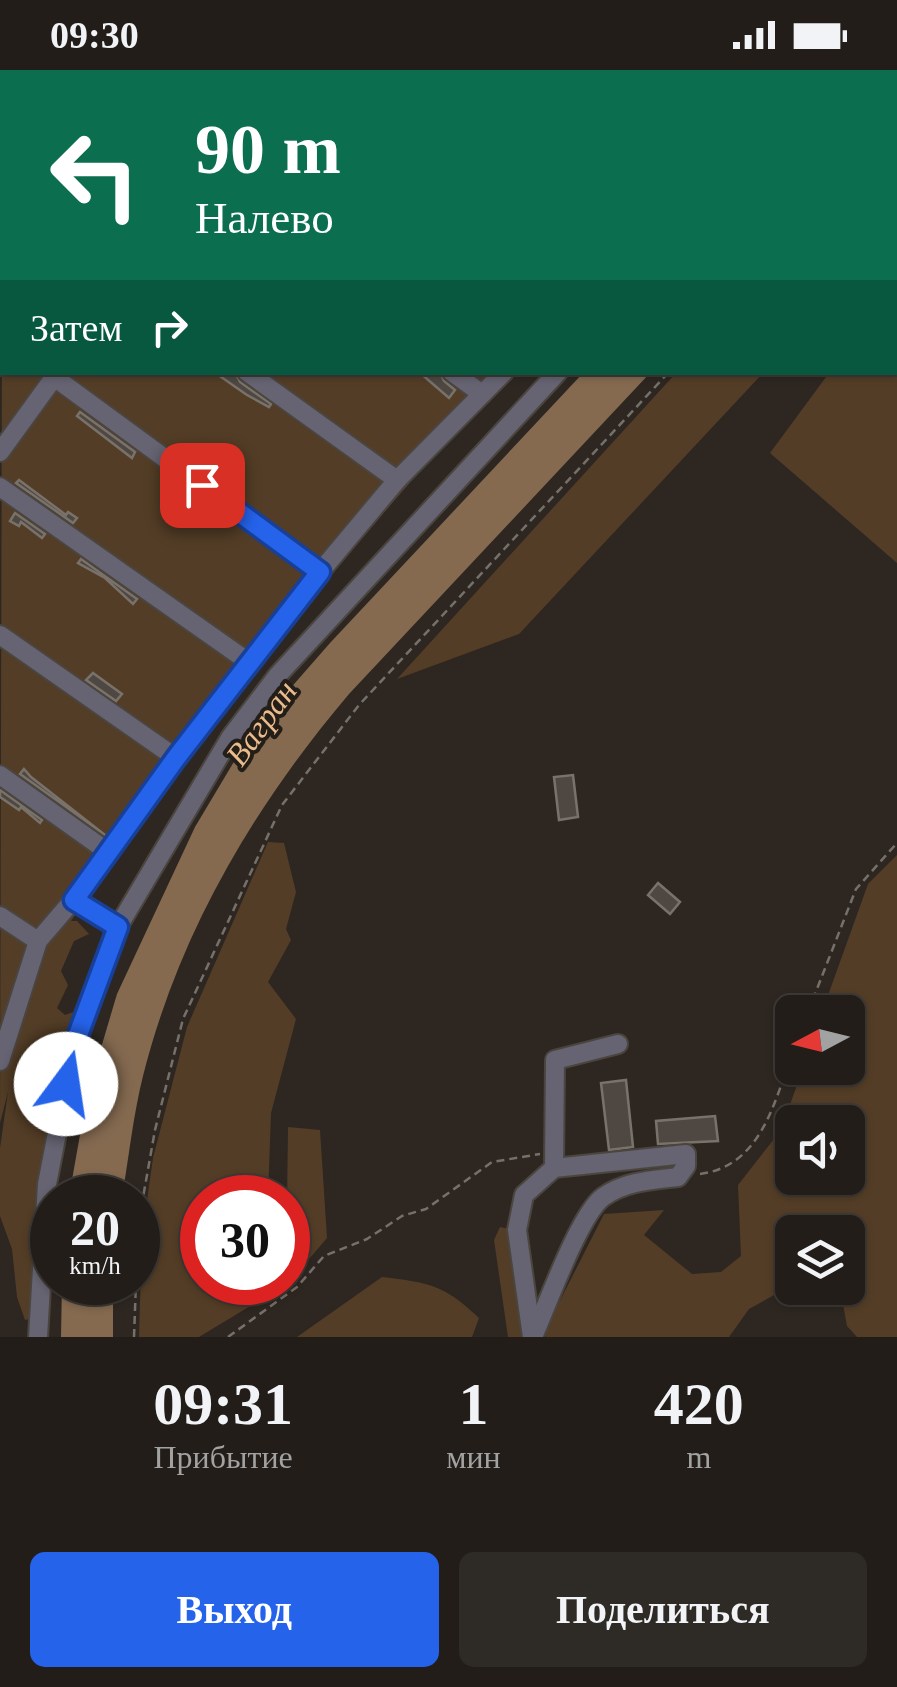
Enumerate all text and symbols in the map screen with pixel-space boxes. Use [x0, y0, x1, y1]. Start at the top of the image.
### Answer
text: 09:30 [50, 14, 139, 56]
icon: left [30, 110, 160, 240]
text: 90 m [195, 111, 341, 188]
text: Налево [195, 193, 334, 243]
icon: right [142, 300, 197, 355]
text: Затем [30, 307, 122, 349]
pin [160, 443, 245, 528]
icon: arrive [175, 458, 230, 513]
water label: Вагран [218, 674, 304, 772]
north arrow [775, 995, 865, 1085]
map controls [775, 995, 865, 1305]
position arrow [14, 1032, 118, 1136]
button: sound [775, 1105, 865, 1195]
speed limit sign: 30 [180, 1175, 310, 1305]
text: 20 [70, 1200, 120, 1256]
button: layers [775, 1215, 865, 1305]
text: km/h [69, 1252, 121, 1279]
text: 09:31 [153, 1371, 293, 1437]
text: 1 [458, 1371, 488, 1437]
text: 420 [654, 1371, 744, 1437]
text: Прибытие [153, 1439, 293, 1475]
text: мин [446, 1439, 501, 1475]
text: m [686, 1439, 711, 1475]
button: Выход [30, 1552, 439, 1667]
button: Поделиться [459, 1552, 867, 1667]

